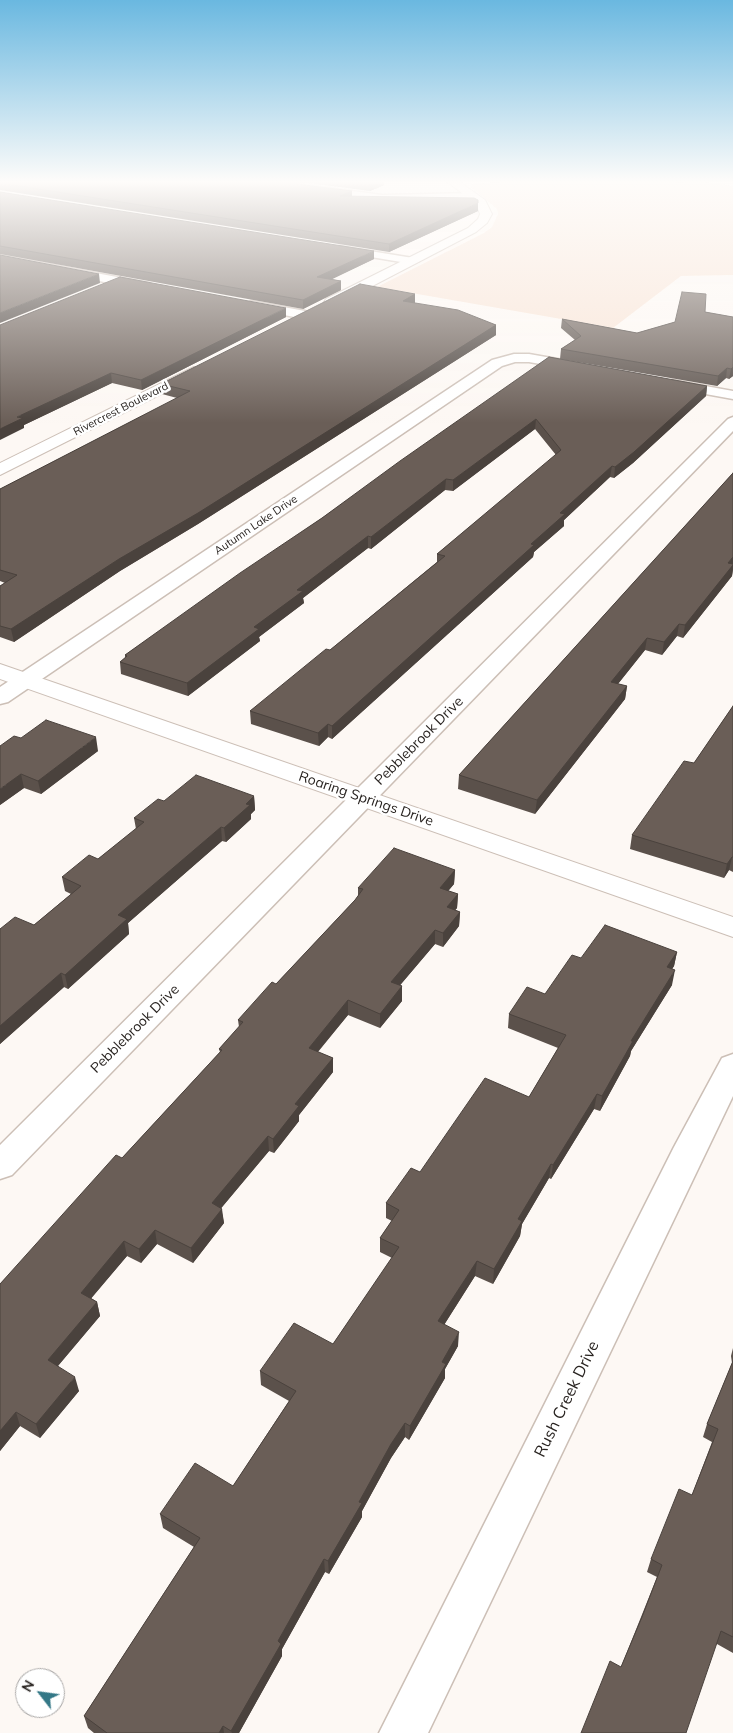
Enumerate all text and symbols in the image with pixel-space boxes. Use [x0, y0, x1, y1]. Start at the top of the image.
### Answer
street label: Rivercrest Boulevard [71, 379, 171, 439]
street label: Autumn Lake Drive [212, 492, 300, 558]
street label: Pebblebrook Drive [371, 693, 467, 789]
street label: Roaring Springs Drive [296, 768, 436, 830]
street label: Pebblebrook Drive [87, 981, 183, 1077]
street label: Rush Creek Drive [531, 1338, 603, 1460]
north arrow [15, 1668, 65, 1718]
text: N [17, 1677, 38, 1695]

